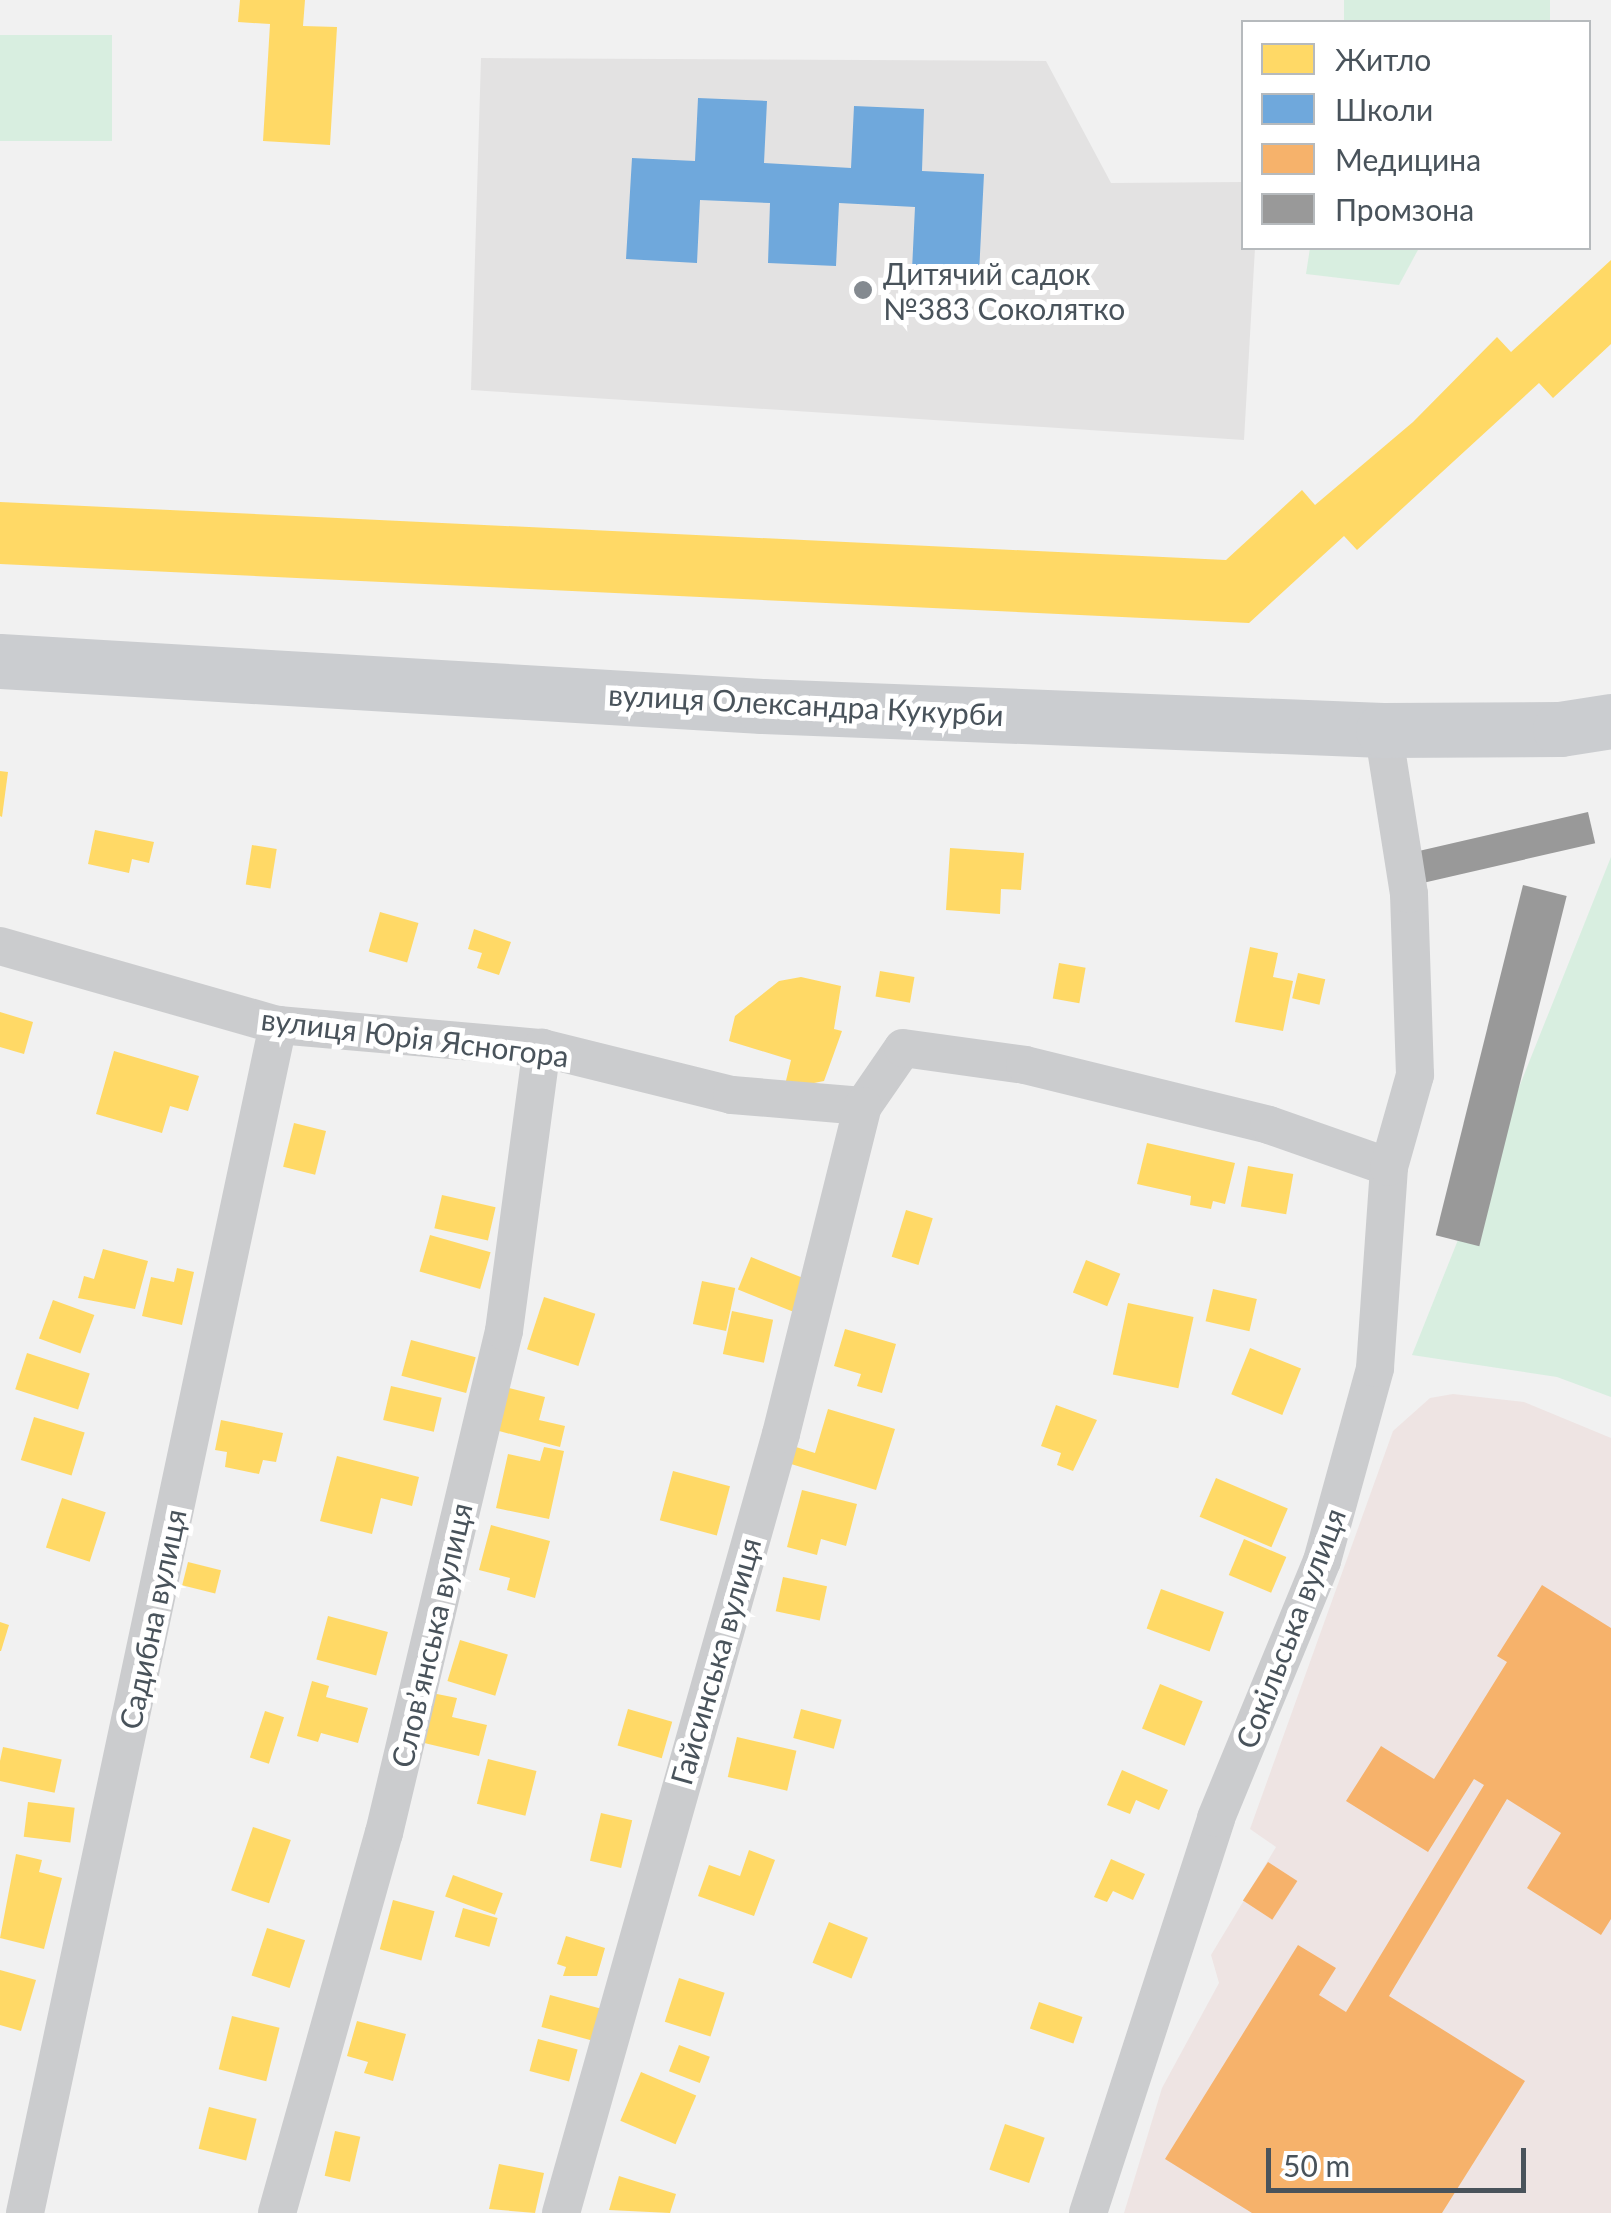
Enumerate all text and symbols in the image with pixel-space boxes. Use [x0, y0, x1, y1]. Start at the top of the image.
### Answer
legend [1241, 20, 1591, 250]
text: Житло [1335, 41, 1431, 77]
text: Школи [1335, 91, 1433, 127]
text: Медицина [1335, 141, 1481, 177]
text: Промзона [1335, 191, 1474, 227]
place label: Дитячий садок №383 Соколятко [883, 255, 1125, 326]
marker: Дитячий садок №383 Соколятко [852, 279, 874, 301]
street label: вулиця Олександра Кукурби [607, 676, 1005, 732]
street label: вулиця Юрія Ясногора [259, 1000, 571, 1074]
street label: Словʼянська вулиця [383, 1499, 479, 1771]
street label: Сокільська вулиця [1228, 1503, 1352, 1753]
street label: Садибна вулиця [111, 1506, 193, 1732]
street label: Гайсинська вулиця [662, 1533, 768, 1789]
scale bar [1271, 2128, 1531, 2190]
text: 50 m [1283, 2147, 1350, 2183]

